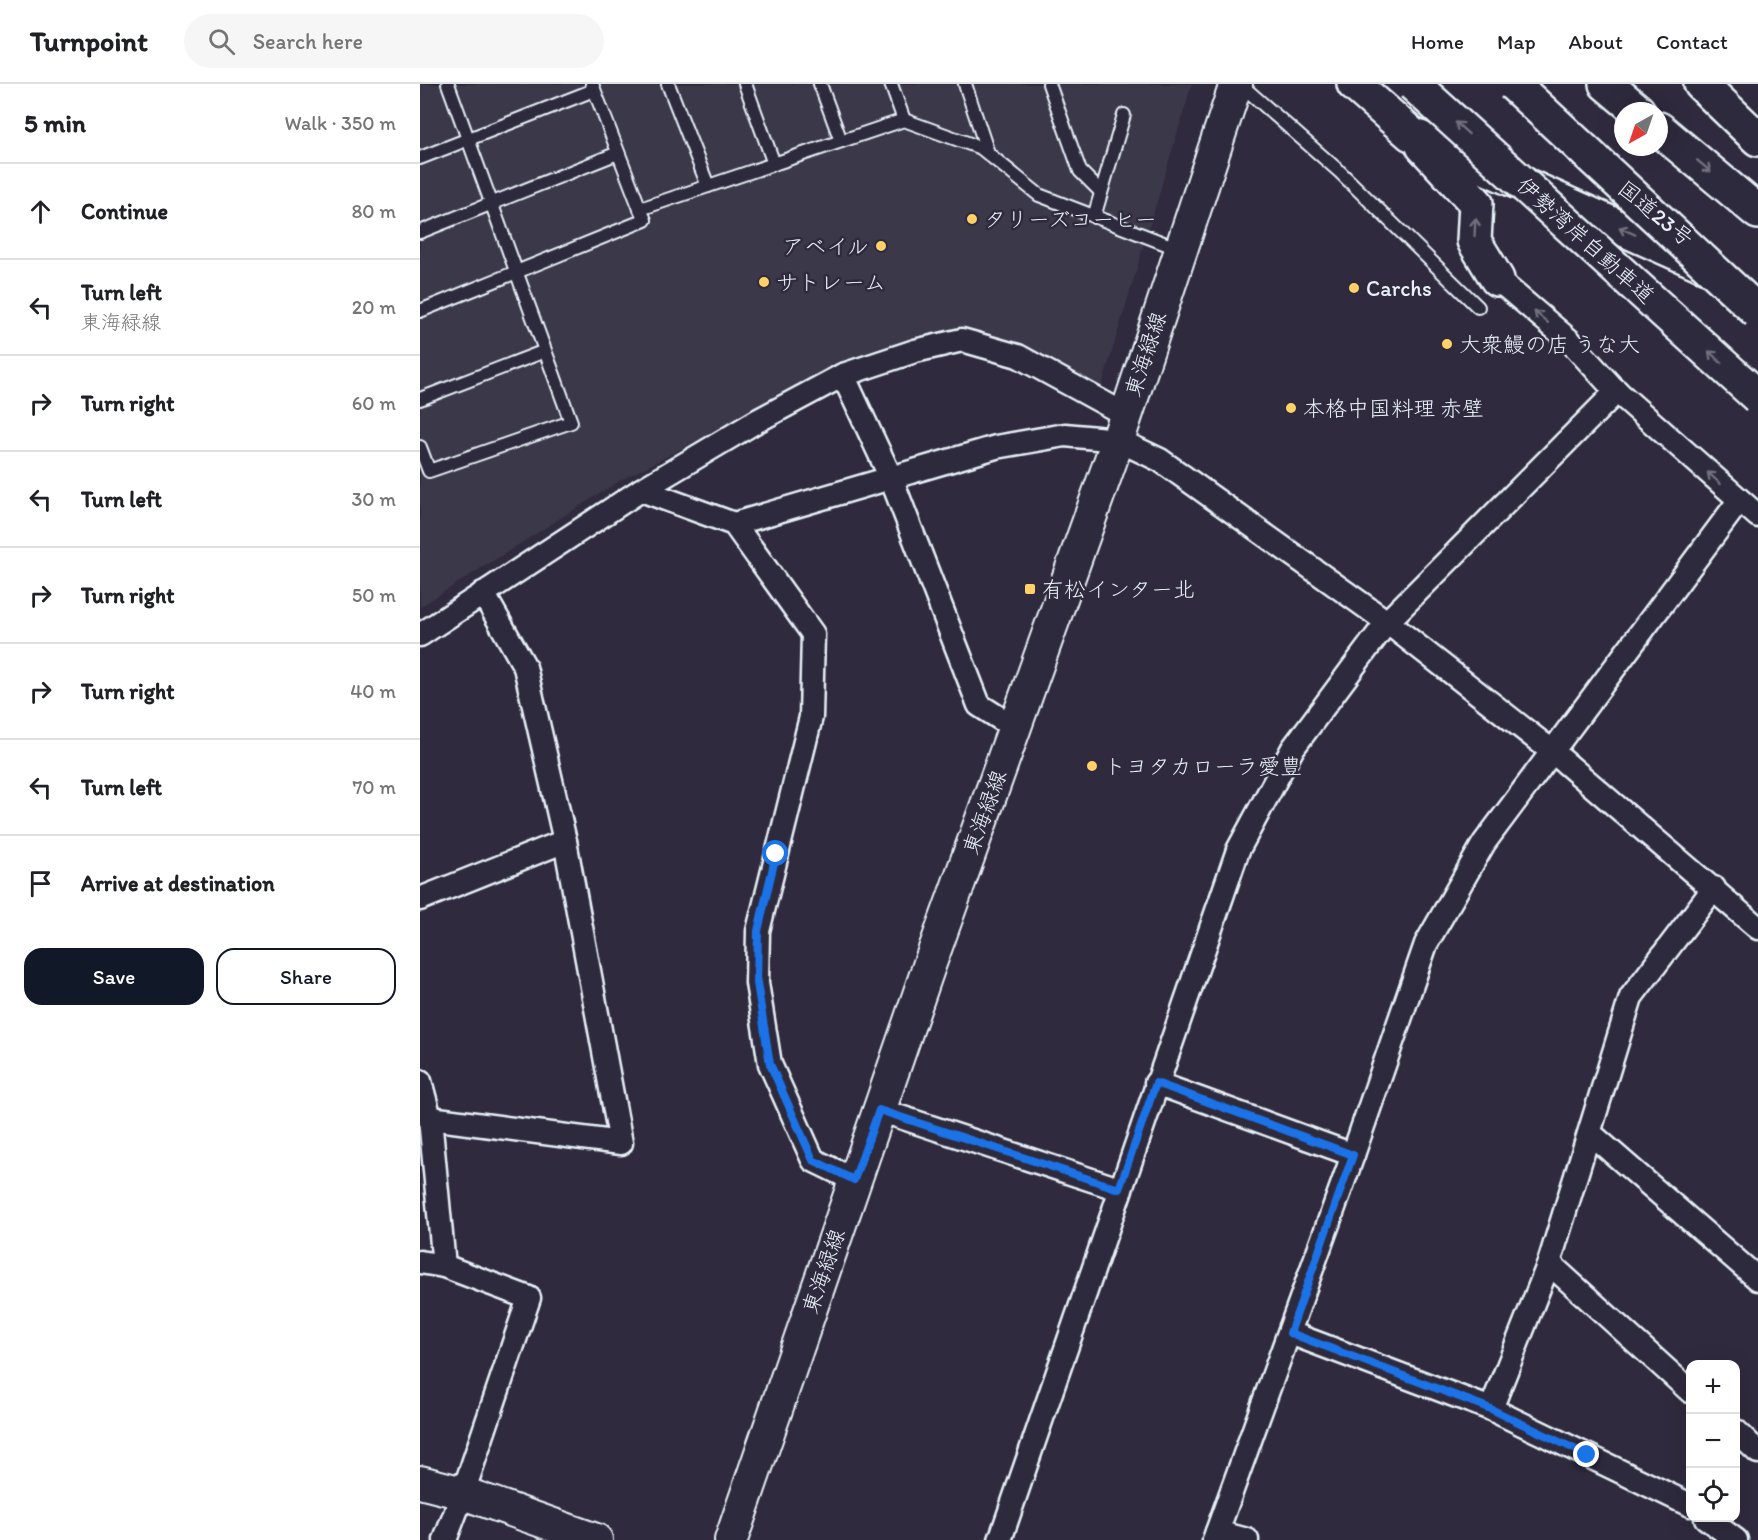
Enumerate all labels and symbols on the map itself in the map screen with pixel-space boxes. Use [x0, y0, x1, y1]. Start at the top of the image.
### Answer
north arrow [1614, 102, 1668, 156]
one-way arrow [1455, 121, 1470, 135]
one-way arrow [1696, 159, 1711, 173]
street label: 伊勢湾岸自動車道 [1511, 171, 1660, 309]
street label: 国道23号 [1612, 175, 1699, 252]
place label: タリーズコーヒー [984, 206, 1157, 233]
marker: タリーズコーヒー [965, 212, 979, 226]
one-way arrow [1470, 218, 1481, 237]
one-way arrow [1618, 224, 1636, 235]
place label: アベイル [782, 233, 869, 260]
marker: アベイル [874, 239, 888, 253]
place label: サトレーム [776, 269, 886, 296]
marker: サトレーム [757, 275, 771, 289]
place label: Carchs [1366, 275, 1432, 302]
marker: Carchs [1347, 281, 1361, 295]
street label: 東海緑線 [1119, 308, 1172, 400]
one-way arrow [1533, 310, 1549, 323]
place label: 大衆鰻の店 うな大 [1459, 331, 1640, 358]
marker: 大衆鰻の店 うな大 [1440, 337, 1454, 351]
one-way arrow [1708, 350, 1723, 365]
place label: 本格中国料理 赤壁 [1303, 395, 1484, 422]
marker: 本格中国料理 赤壁 [1284, 401, 1298, 415]
one-way arrow [1707, 471, 1722, 485]
place label: 有松インター北 [1042, 576, 1195, 603]
marker: 有松インター北 [1023, 582, 1037, 596]
place label: トヨタカローラ愛豊 [1104, 753, 1302, 780]
marker: トヨタカローラ愛豊 [1085, 759, 1099, 773]
street label: 東海緑線 [957, 766, 1012, 858]
route start [762, 840, 788, 866]
street label: 東海緑線 [796, 1225, 851, 1317]
route end [1573, 1441, 1599, 1467]

